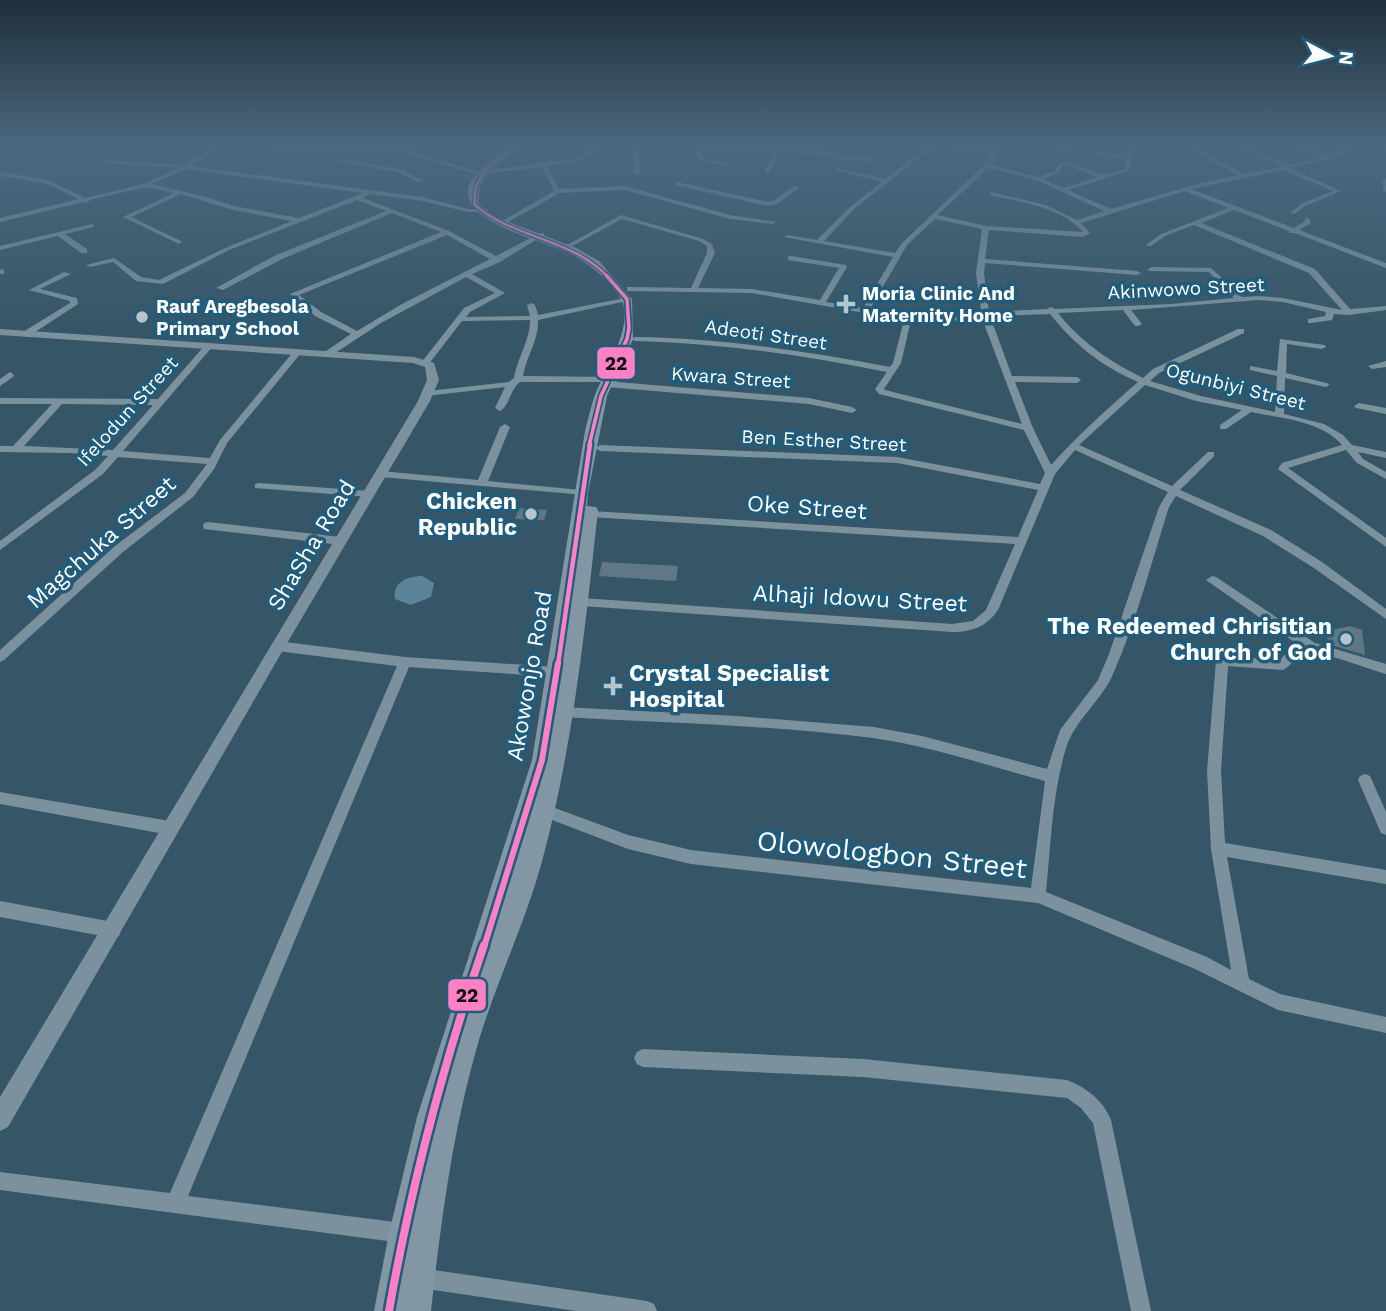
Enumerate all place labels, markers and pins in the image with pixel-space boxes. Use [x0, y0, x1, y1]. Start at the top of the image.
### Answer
place label: Moria Clinic And Maternity Home [862, 282, 1015, 327]
marker: Moria Clinic And Maternity Home [836, 294, 856, 314]
place label: Rauf Aregbesola Primary School [156, 295, 309, 340]
marker: Rauf Aregbesola Primary School [134, 309, 150, 325]
place label: Chicken Republic [418, 488, 517, 541]
marker: Chicken Republic [523, 506, 539, 522]
place label: The Redeemed Chrisitian Church of God [1047, 613, 1332, 666]
marker: The Redeemed Chrisitian Church of God [1338, 631, 1354, 647]
place label: Crystal Specialist Hospital [629, 660, 829, 713]
marker: Crystal Specialist Hospital [603, 676, 623, 696]

